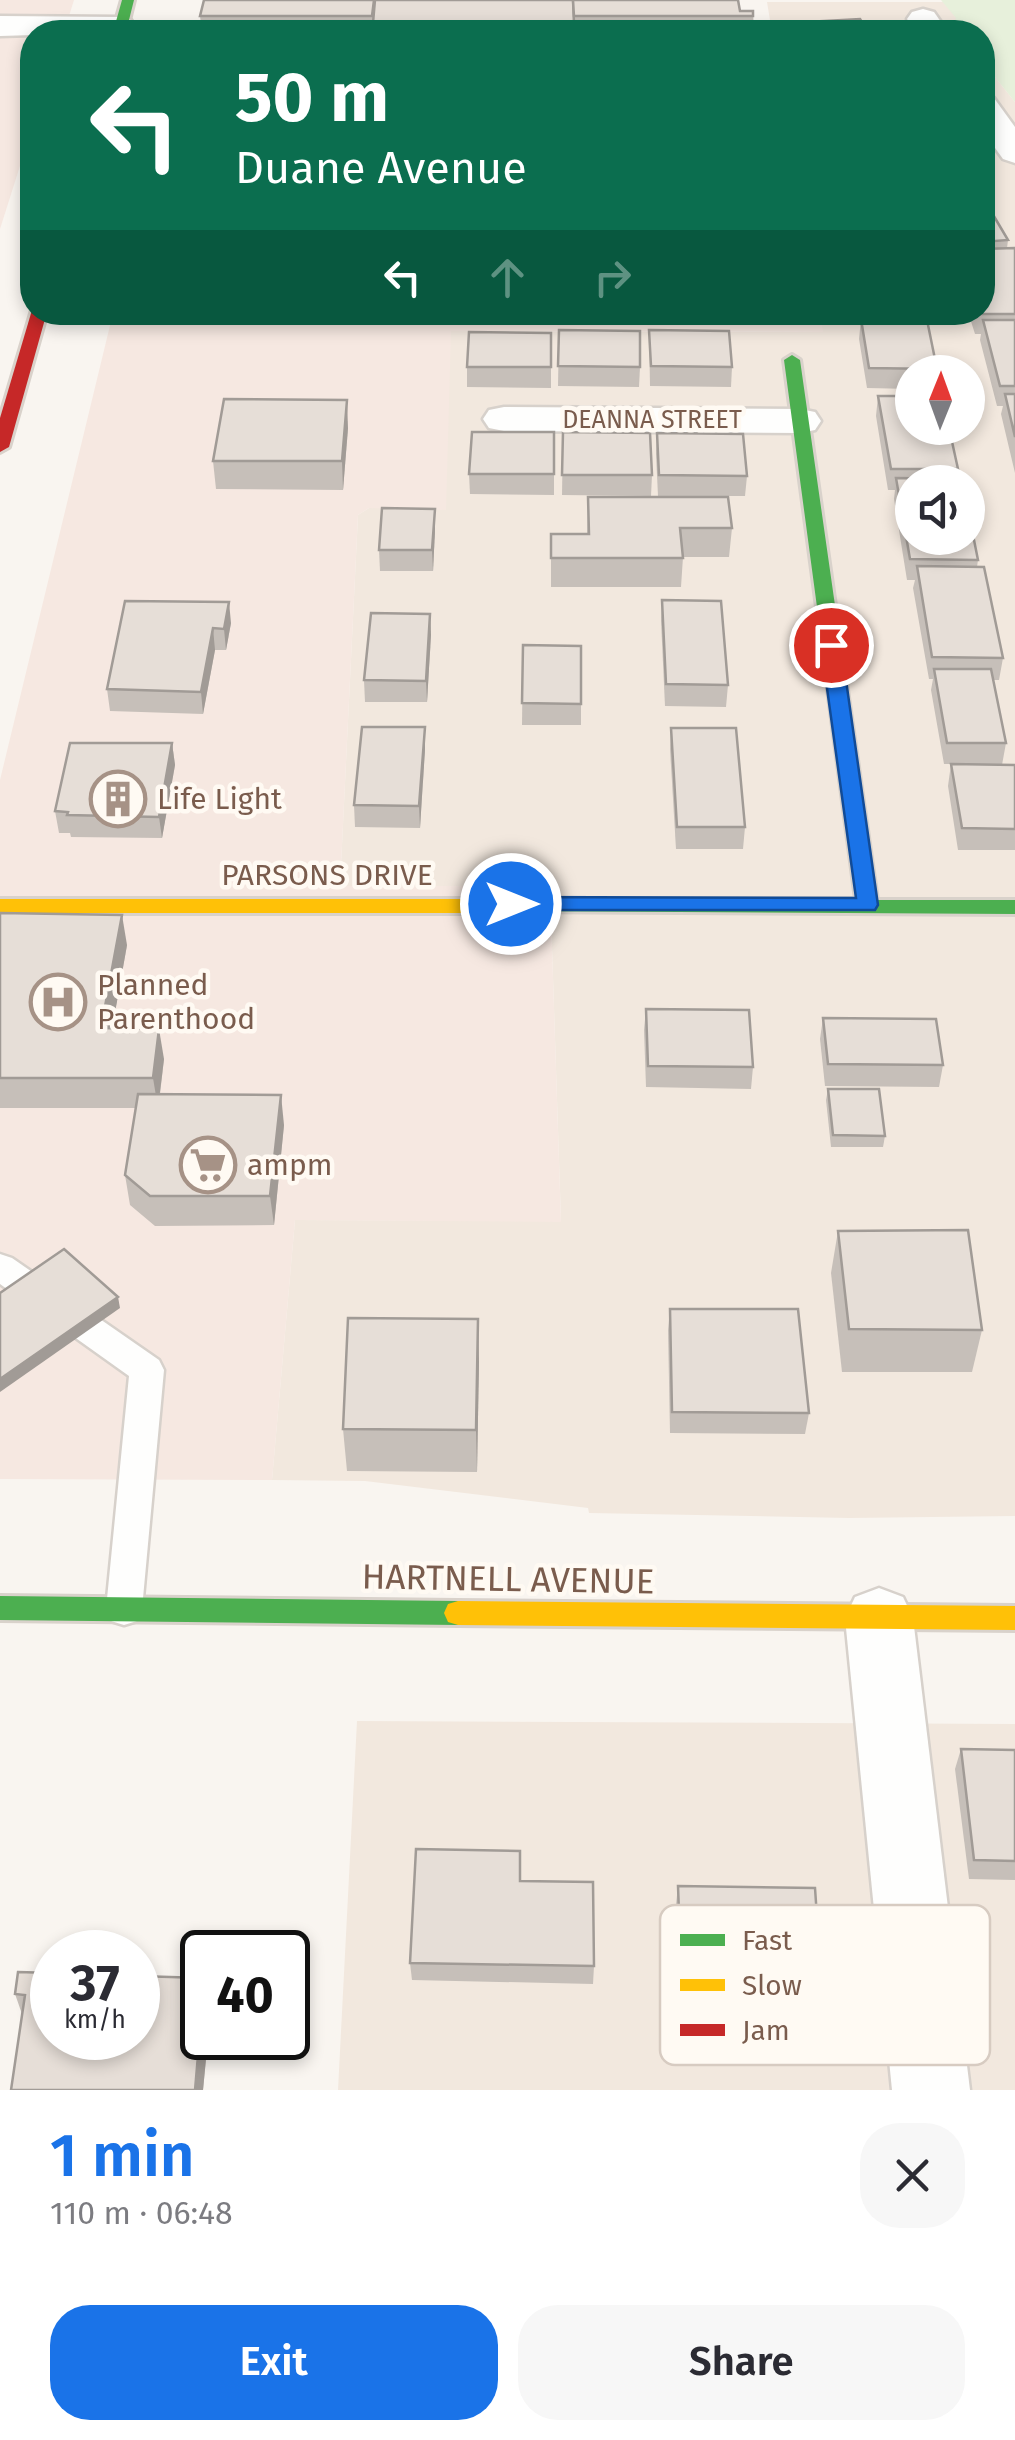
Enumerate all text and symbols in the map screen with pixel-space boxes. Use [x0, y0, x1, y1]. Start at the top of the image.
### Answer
text: 50 m [235, 56, 389, 140]
icon: left [70, 60, 200, 190]
text: Duane Avenue [235, 141, 527, 195]
icon: left [375, 250, 430, 305]
icon: ahead [480, 250, 535, 305]
icon: right [585, 250, 640, 305]
north arrow [895, 355, 985, 445]
map controls [895, 355, 985, 555]
street label: DEANNA STREET [562, 405, 742, 435]
button: sound [895, 465, 985, 555]
pin [789, 603, 874, 688]
icon: arrive [804, 618, 859, 673]
building icon: Life Light [88, 769, 148, 829]
place label: Life Light [157, 781, 282, 817]
position arrow [459, 852, 563, 956]
street label: PARSONS DRIVE [221, 857, 433, 893]
place label: Planned Parenthood [97, 967, 255, 1037]
hospital icon: Planned Parenthood [28, 972, 88, 1032]
supermarket icon: ampm [178, 1135, 238, 1195]
place label: ampm [247, 1147, 333, 1183]
street label: HARTNELL AVENUE [361, 1555, 655, 1603]
legend [660, 1905, 990, 2065]
text: Fast [742, 1924, 793, 1957]
speed limit sign: 40 [180, 1930, 310, 2060]
text: 37 [70, 1953, 120, 2013]
text: Slow [742, 1969, 802, 2002]
text: km/h [64, 2005, 126, 2035]
text: Jam [742, 2014, 790, 2047]
text: 1 min [50, 2120, 195, 2192]
button: close [860, 2123, 965, 2228]
text: 110 m · 06:48 [50, 2194, 233, 2232]
button: Exit [50, 2305, 498, 2420]
button: Share [518, 2305, 965, 2420]

